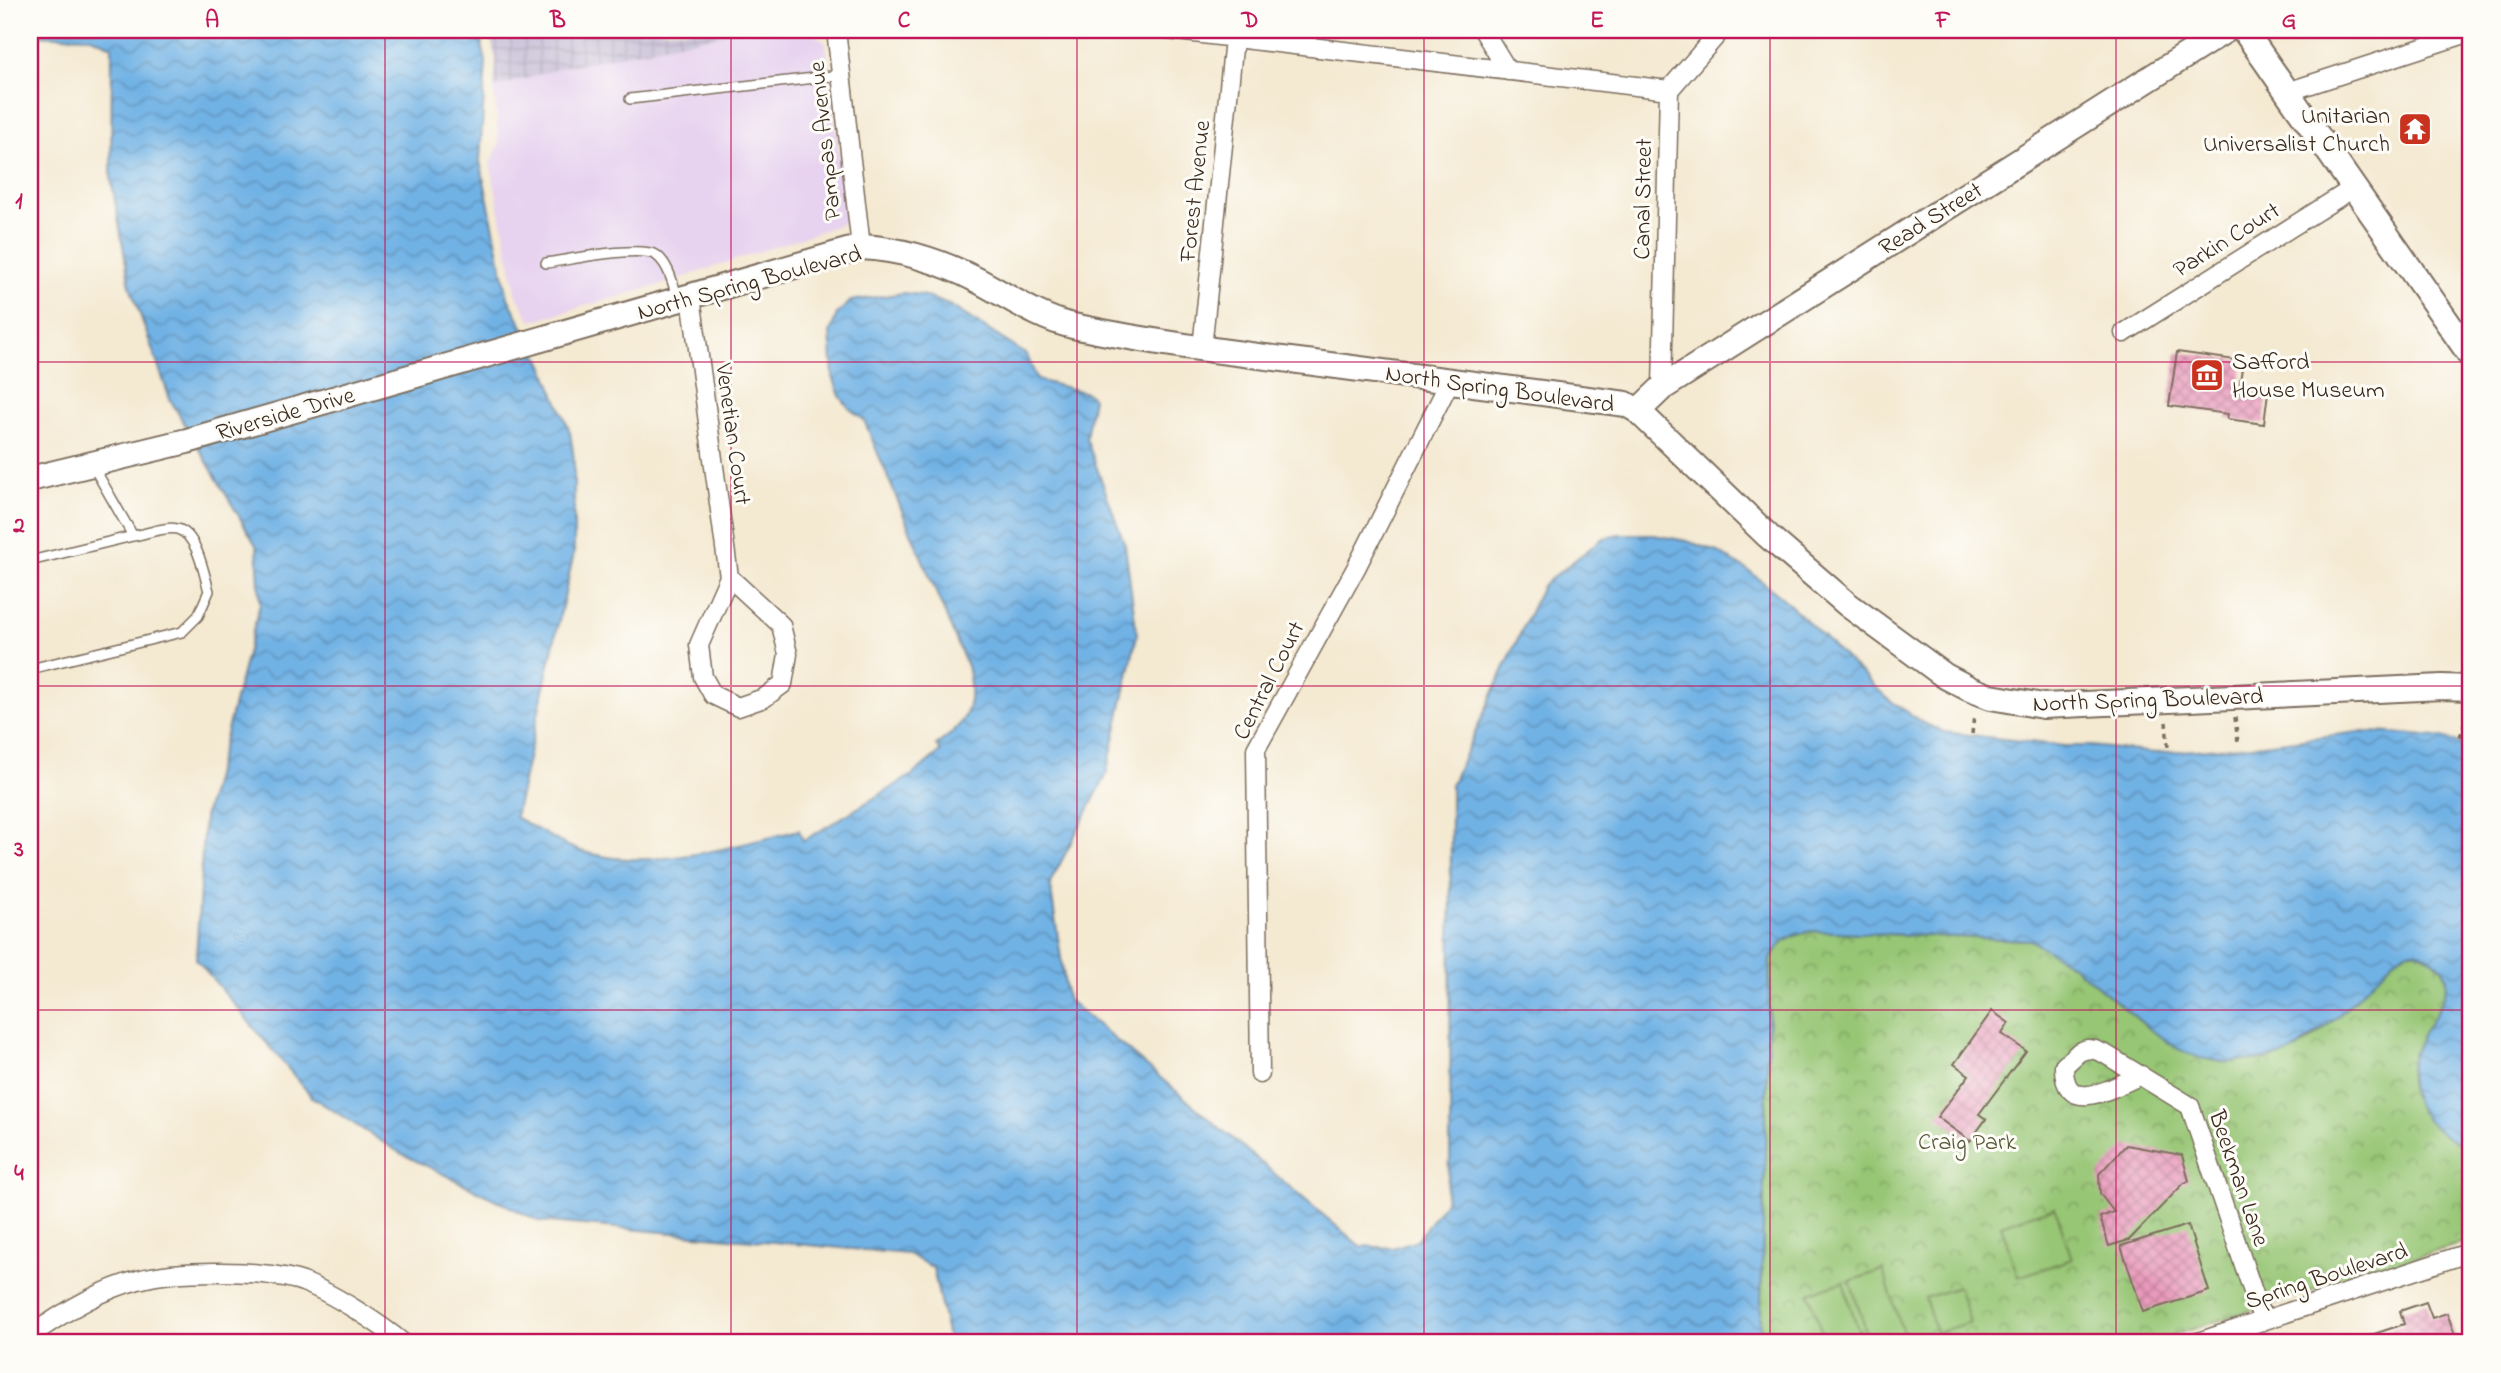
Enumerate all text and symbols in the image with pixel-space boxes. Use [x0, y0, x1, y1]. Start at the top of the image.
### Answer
text: A [205, 5, 219, 38]
text: B [549, 5, 566, 38]
text: C [898, 5, 911, 38]
text: D [1241, 5, 1258, 38]
text: E [1590, 5, 1604, 38]
text: F [1935, 5, 1951, 38]
text: G [2282, 5, 2296, 38]
street label: Pampas Avenue [801, 59, 852, 222]
place label: Unitarian Universalist Church [2203, 100, 2390, 163]
temple icon: Unitarian Universalist Church [2396, 110, 2434, 148]
street label: Forest Avenue [1172, 119, 1221, 265]
street label: Canal Street [1626, 138, 1663, 260]
street label: Read Street [1872, 174, 1990, 266]
text: 1 [15, 186, 23, 219]
street label: Parkin Court [2167, 194, 2288, 288]
street label: North Spring Boulevard [634, 238, 866, 331]
place label: Safford House Museum [2232, 346, 2385, 409]
museum icon: Safford House Museum [2188, 356, 2226, 394]
street label: North Spring Boulevard [1383, 357, 1617, 424]
street label: Venetian Court [704, 360, 759, 507]
street label: Riverside Drive [212, 379, 359, 452]
text: 2 [12, 510, 25, 543]
street label: Central Court [1225, 616, 1315, 747]
street label: North Spring Boulevard [2032, 680, 2264, 723]
text: 3 [13, 834, 24, 867]
street label: Beekman Lane [2198, 1105, 2277, 1252]
park label: Craig Park [1918, 1126, 2017, 1161]
text: 4 [14, 1158, 24, 1191]
street label: Spring Boulevard [2241, 1234, 2413, 1320]

